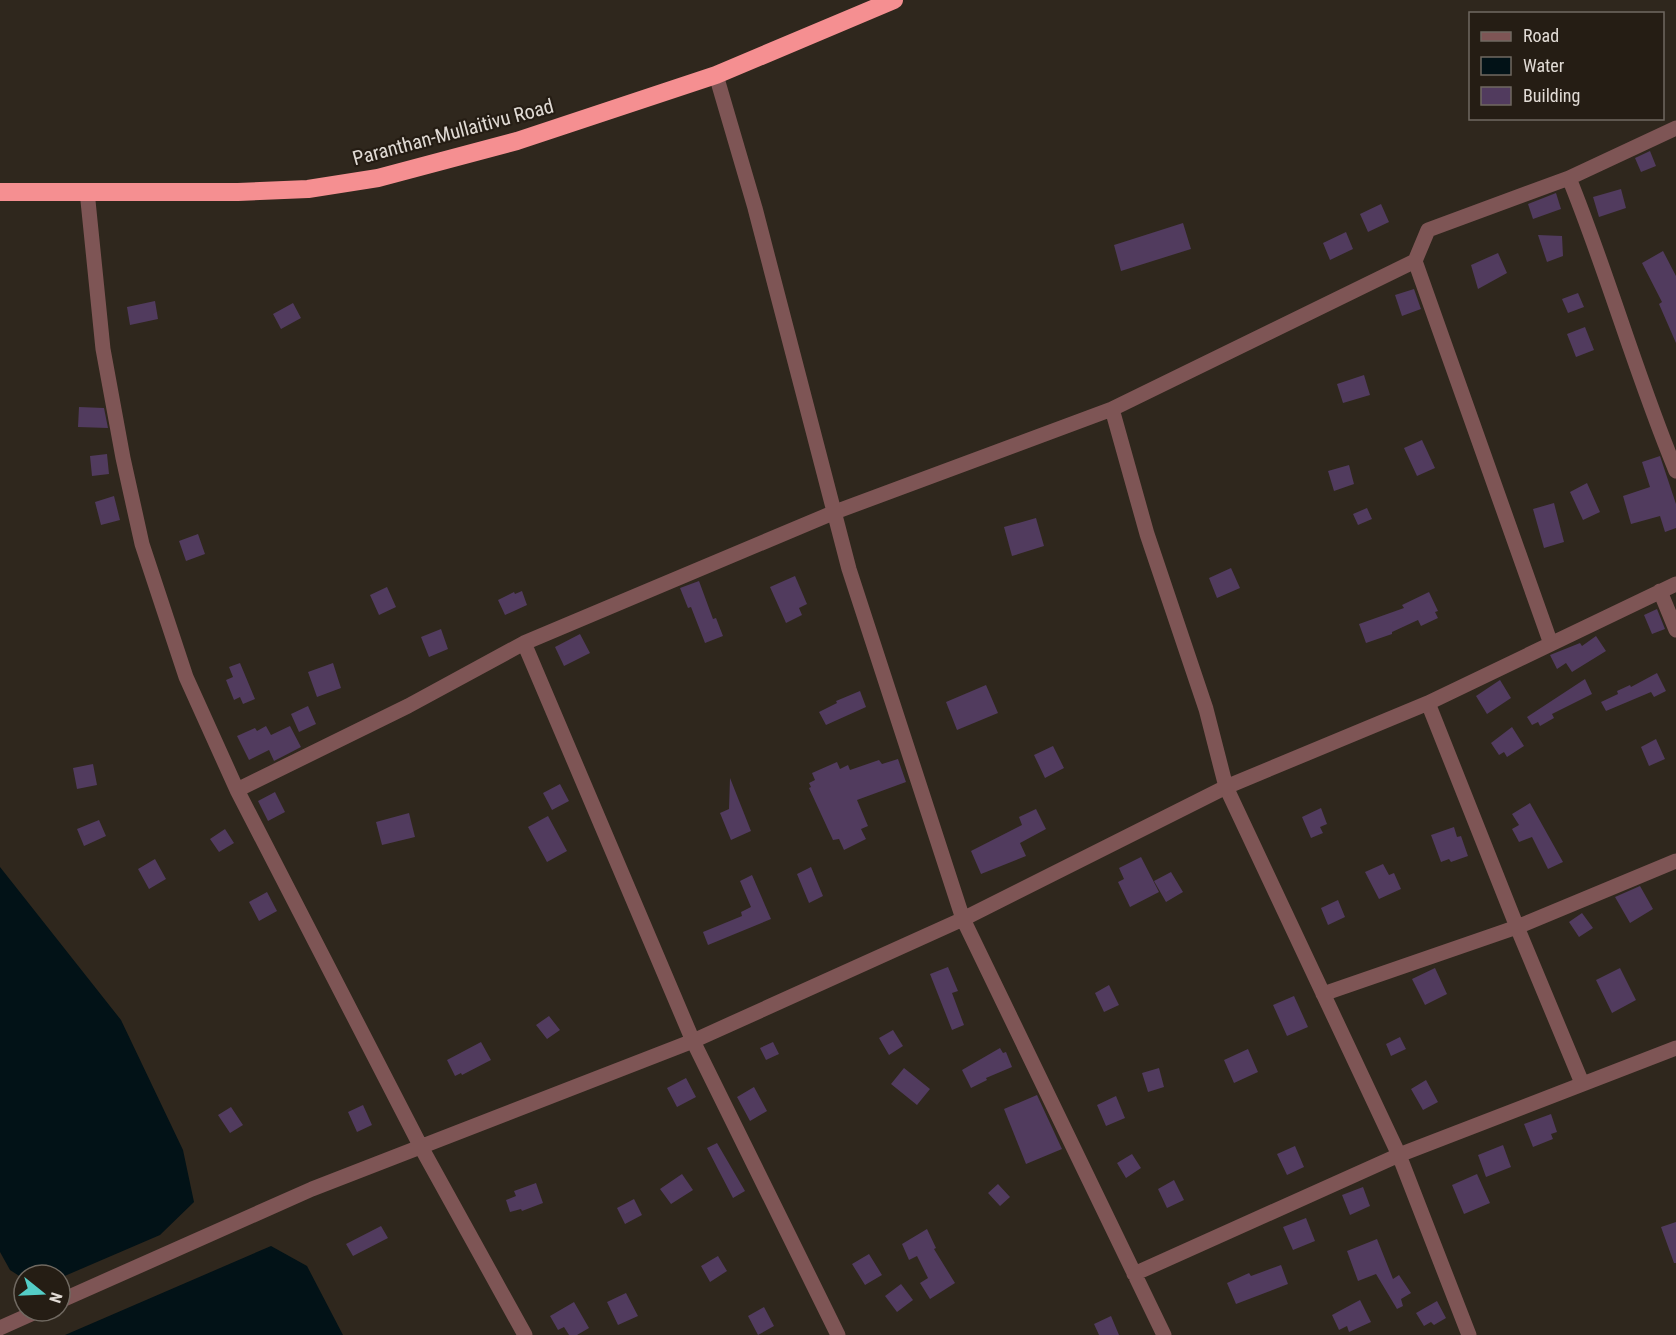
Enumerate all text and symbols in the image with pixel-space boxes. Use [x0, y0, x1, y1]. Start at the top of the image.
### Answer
legend [1469, 12, 1664, 120]
text: Road [1523, 25, 1559, 46]
text: Water [1523, 55, 1565, 76]
text: Building [1523, 85, 1580, 106]
street label: Paranthan-Mullaitivu Road [350, 94, 556, 170]
north arrow [12, 1263, 72, 1323]
text: N [45, 1290, 66, 1305]

